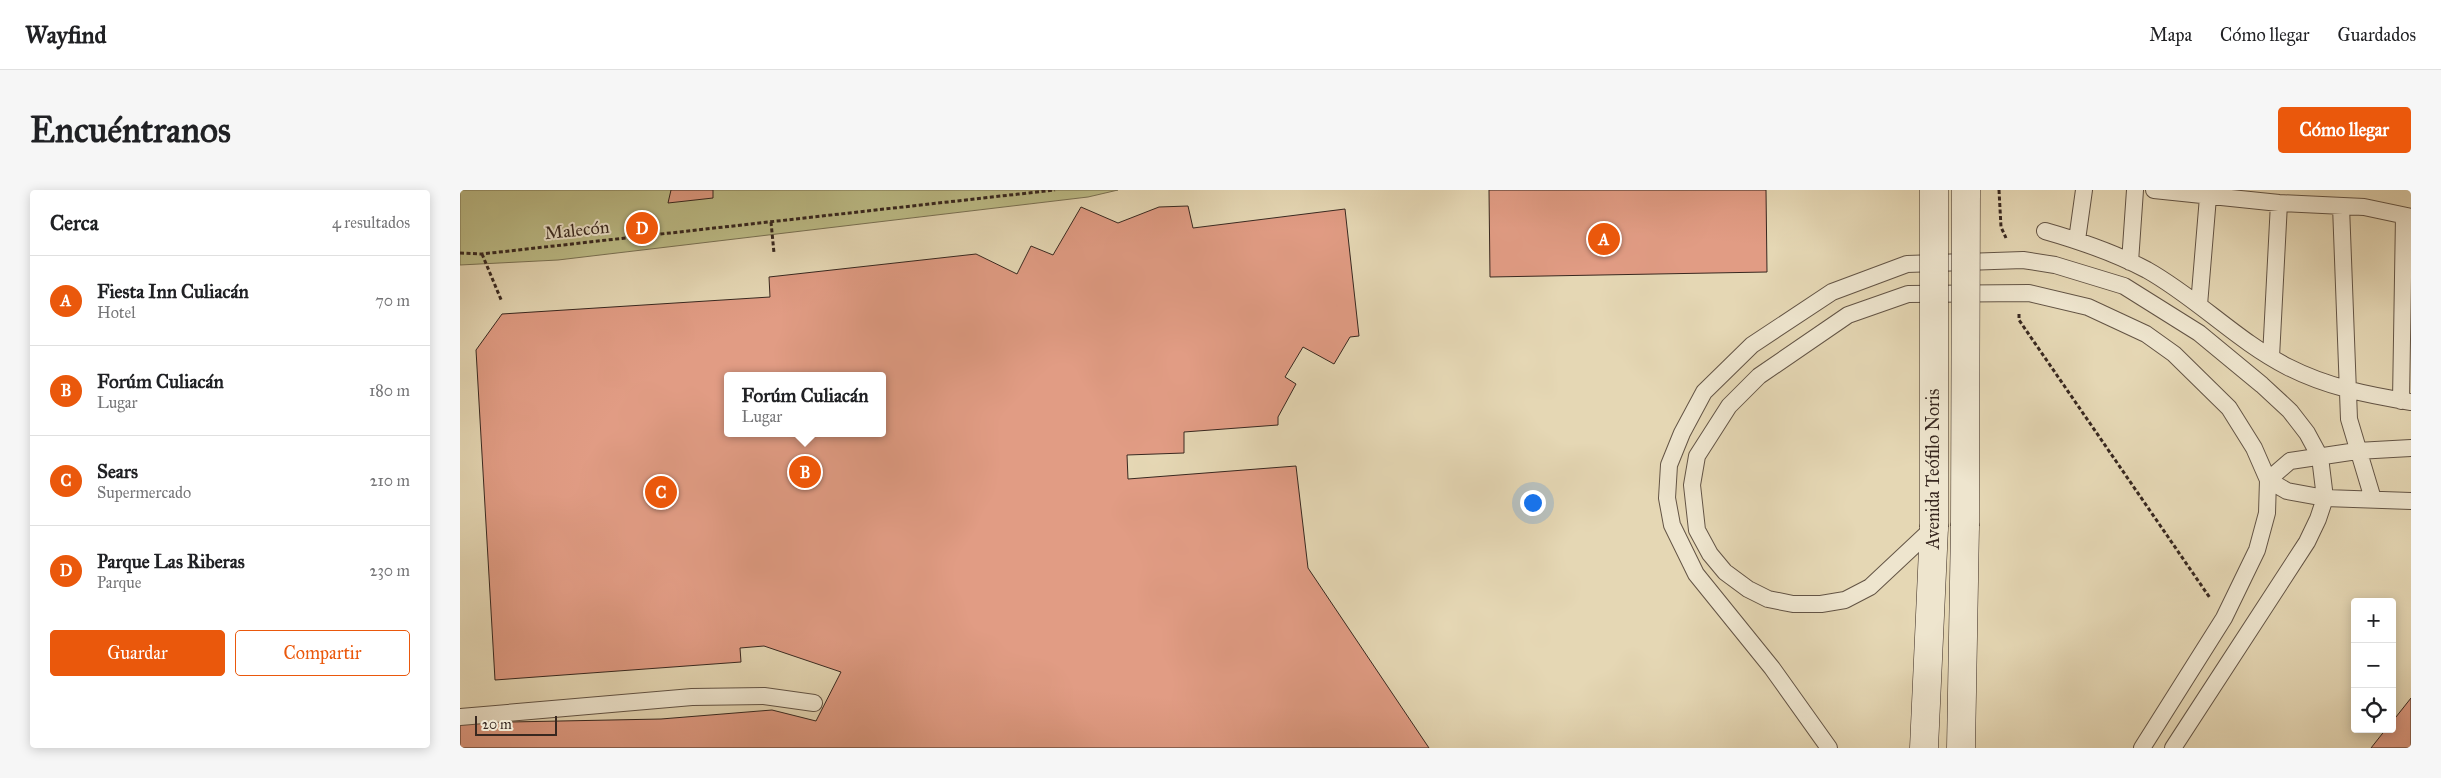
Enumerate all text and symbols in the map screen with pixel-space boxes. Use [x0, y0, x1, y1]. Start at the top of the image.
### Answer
text: Wayfind [25, 20, 107, 50]
text: Mapa [2149, 24, 2192, 46]
text: Cómo llegar [2220, 24, 2310, 46]
text: Guardados [2338, 24, 2416, 46]
button: Cómo llegar [2278, 107, 2411, 153]
text: Encuéntranos [30, 109, 231, 152]
pin: D [626, 209, 658, 247]
text: Cerca [50, 210, 99, 236]
text: 4 resultados [332, 213, 410, 232]
street label: Malecón [544, 216, 611, 244]
pin: A [1588, 220, 1620, 258]
text: Fiesta Inn Culiacán [97, 280, 249, 303]
text: A [61, 291, 71, 310]
text: 70 m [375, 291, 410, 310]
text: Hotel [97, 303, 135, 322]
text: Forúm Culiacán [97, 370, 224, 393]
popup [724, 372, 886, 437]
text: B [61, 381, 71, 400]
text: 180 m [369, 381, 410, 400]
text: Forúm Culiacán [742, 384, 868, 407]
street label: Avenida Teófilo Noris [1922, 389, 1944, 550]
text: Lugar [97, 393, 138, 412]
text: Lugar [742, 407, 782, 426]
pin: B [789, 453, 821, 491]
text: Sears [97, 460, 138, 483]
text: C [61, 471, 71, 490]
text: 210 m [370, 471, 410, 490]
pin: C [645, 473, 677, 511]
text: Supermercado [97, 483, 191, 502]
your location [1520, 490, 1546, 516]
text: Parque Las Riberas [97, 550, 245, 573]
text: D [60, 561, 72, 580]
text: 230 m [370, 561, 410, 580]
text: Parque [97, 573, 141, 592]
map controls [2351, 598, 2396, 733]
button: + [2351, 598, 2396, 643]
button: Guardar [50, 630, 225, 676]
button: Compartir [235, 630, 410, 676]
button: − [2351, 643, 2396, 688]
button: locate [2351, 688, 2396, 733]
scale bar [475, 713, 558, 736]
text: 20 m [482, 716, 512, 733]

